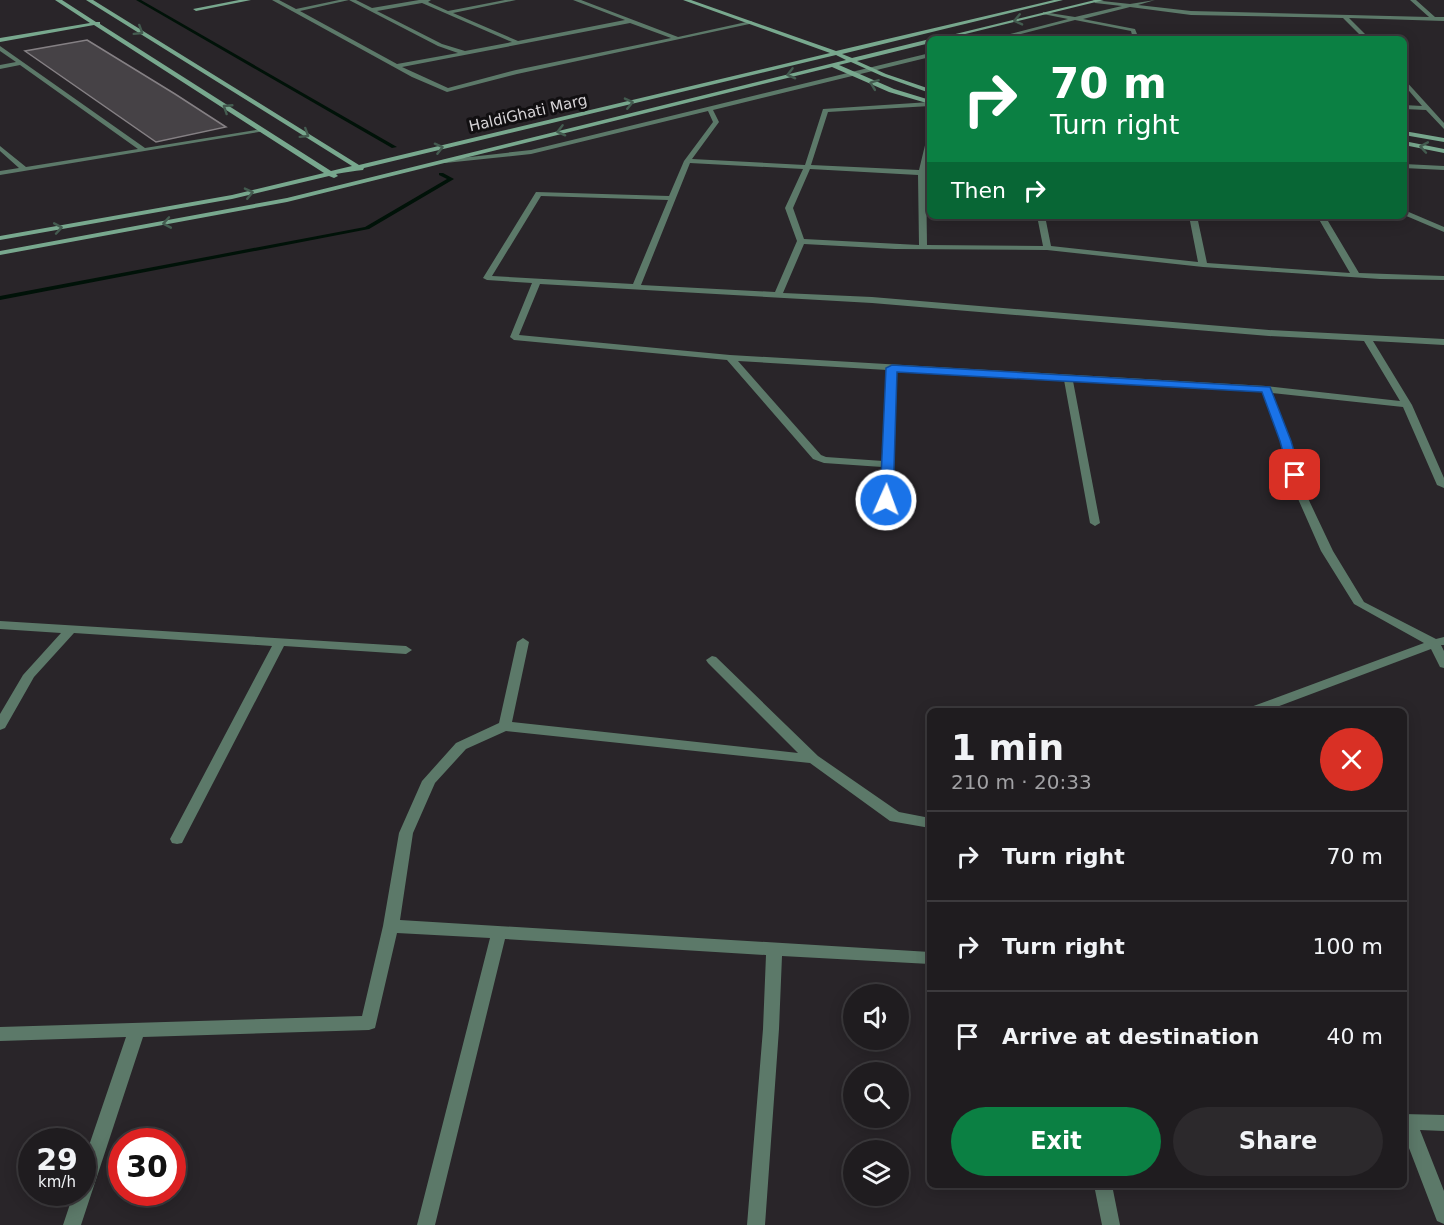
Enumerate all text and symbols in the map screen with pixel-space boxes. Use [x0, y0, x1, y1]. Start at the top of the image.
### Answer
one-way arrow [1013, 12, 1023, 25]
one-way arrow [133, 23, 143, 35]
text: 70 m [1050, 59, 1167, 108]
icon: right [951, 60, 1029, 138]
one-way arrow [787, 67, 797, 80]
one-way arrow [870, 79, 880, 92]
street label: HaldiGhati Marg [467, 91, 589, 135]
one-way arrow [624, 97, 634, 110]
one-way arrow [223, 104, 233, 116]
text: Turn right [1050, 109, 1179, 140]
one-way arrow [557, 123, 567, 136]
one-way arrow [299, 126, 309, 138]
one-way arrow [1419, 141, 1429, 153]
one-way arrow [434, 142, 444, 155]
icon: right [1018, 174, 1051, 207]
text: Then [951, 178, 1006, 203]
one-way arrow [244, 187, 254, 200]
one-way arrow [162, 216, 172, 229]
one-way arrow [53, 222, 62, 234]
pin [1269, 449, 1320, 500]
icon: arrive [1278, 458, 1311, 491]
position arrow [854, 468, 918, 532]
text: 1 min [951, 727, 1064, 768]
button: close [1320, 728, 1383, 791]
text: 210 m · 20:33 [951, 770, 1092, 794]
icon: right [951, 840, 984, 873]
text: Turn right [1002, 844, 1125, 869]
text: 70 m [1327, 844, 1383, 869]
icon: right [951, 930, 984, 963]
text: Turn right [1002, 934, 1125, 959]
text: 100 m [1313, 934, 1383, 959]
map controls [843, 984, 909, 1206]
button: sound [843, 984, 909, 1050]
icon: arrive [951, 1020, 984, 1053]
text: Arrive at destination [1002, 1024, 1259, 1049]
text: 40 m [1327, 1024, 1383, 1049]
button: search [843, 1062, 909, 1128]
button: Exit [951, 1107, 1161, 1176]
button: Share [1173, 1107, 1383, 1176]
speed limit sign: 30 [108, 1128, 186, 1206]
button: layers [843, 1140, 909, 1206]
text: 29 [36, 1142, 78, 1177]
text: km/h [38, 1173, 76, 1191]

